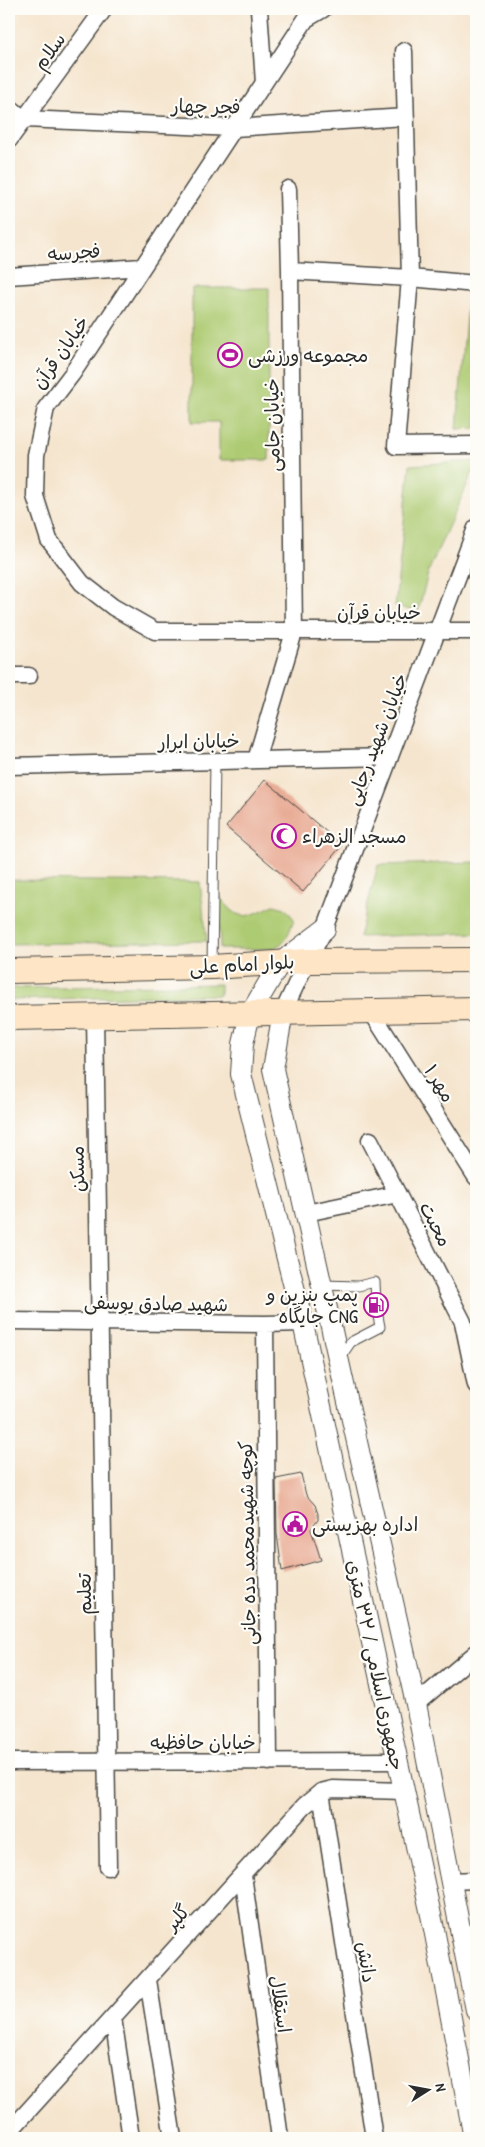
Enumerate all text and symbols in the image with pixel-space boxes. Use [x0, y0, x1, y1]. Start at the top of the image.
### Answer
street label: سلام [27, 27, 73, 76]
street label: فجر چهار [169, 92, 241, 120]
street label: فجرسه [47, 237, 101, 267]
street label: خیابان قرآن [25, 310, 95, 394]
sports icon: مجموعه ورزشی [217, 342, 243, 368]
place label: مجموعه ورزشی [248, 342, 368, 368]
street label: خیابان جامی [258, 378, 286, 472]
street label: خیابان قرآن [337, 599, 421, 625]
street label: خیابان شهید رجایی [339, 669, 413, 809]
street label: خیابان ابرار [156, 727, 240, 755]
mosque icon: مسجد الزهراء [271, 823, 297, 849]
place label: مسجد الزهراء [302, 823, 407, 849]
street label: بلوار امام علی [189, 948, 295, 982]
street label: مهر ۱ [418, 1059, 462, 1107]
street label: مسکن [64, 1146, 90, 1192]
street label: محبت [414, 1197, 458, 1251]
place label: پمپ بنزین و جایگاه CNG [265, 1281, 358, 1329]
street label: شهید صادق یوسفی [84, 1289, 228, 1317]
fuel station icon: پمپ بنزین و جایگاه CNG [363, 1292, 389, 1318]
street label: کوچه شهیدمحمد دده جانی [232, 1441, 262, 1645]
public building icon: اداره بهزیستی [282, 1511, 308, 1537]
place label: اداره بهزیستی [312, 1511, 418, 1537]
street label: جمهوری اسلامی / ۳۲ متری [341, 1557, 411, 1773]
street label: تعلیم [71, 1572, 99, 1615]
street label: خیابان حافظیه [150, 1729, 256, 1755]
street label: گلپر [157, 1898, 196, 1937]
street label: دانش [351, 1940, 383, 1984]
street label: استقلال [264, 1973, 298, 2035]
north arrow [402, 2064, 452, 2114]
text: N [431, 2082, 451, 2093]

